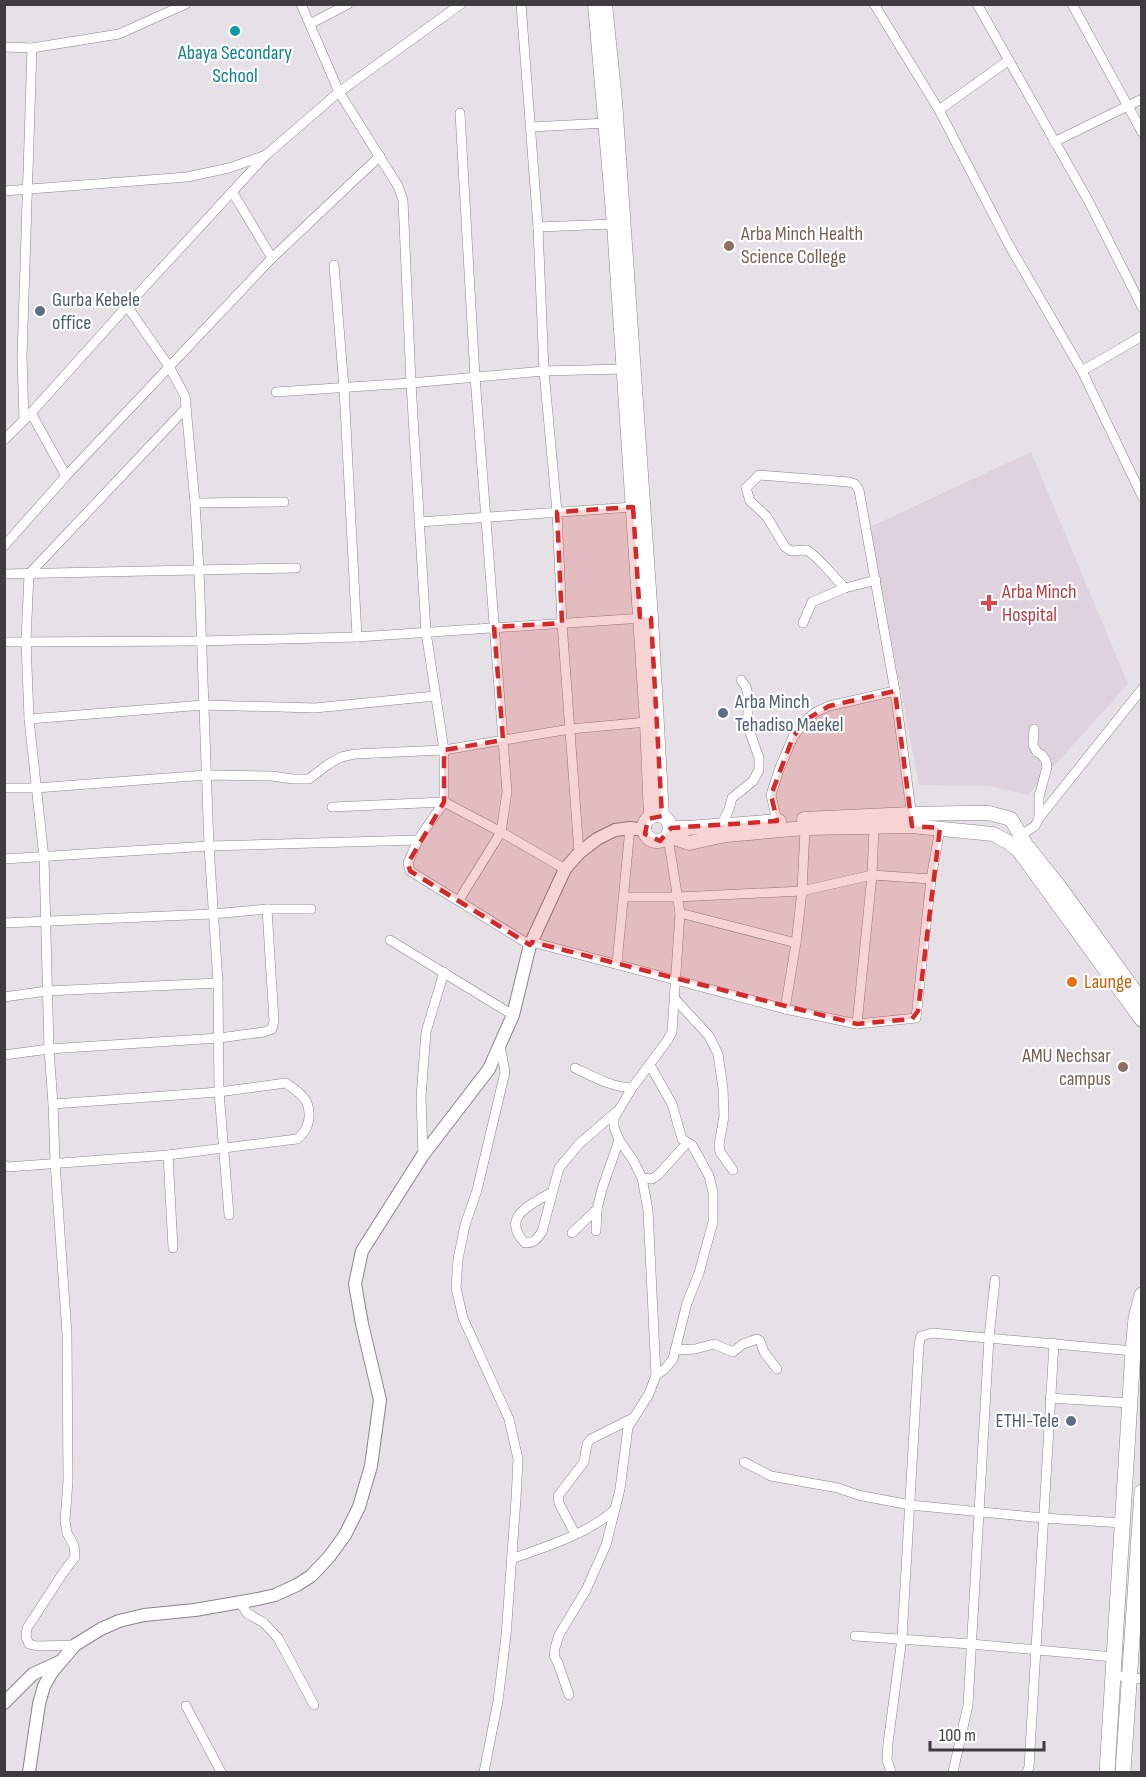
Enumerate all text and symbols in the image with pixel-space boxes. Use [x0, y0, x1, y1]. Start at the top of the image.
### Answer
marker: Abaya Secondary School [228, 24, 242, 38]
place label: Abaya Secondary School [177, 41, 292, 88]
place label: Arba Minch Health Science College [740, 222, 863, 269]
marker: Arba Minch Health Science College [722, 239, 736, 253]
place label: Gurba Kebele office [52, 288, 140, 335]
marker: Gurba Kebele office [33, 304, 47, 318]
place label: Arba Minch Hospital [1001, 580, 1077, 627]
marker: Arba Minch Hospital [980, 594, 998, 612]
place label: Arba Minch Tehadiso Maekel [734, 690, 844, 737]
marker: Arba Minch Tehadiso Maekel [716, 706, 730, 720]
place label: Launge [1084, 970, 1132, 994]
marker: Launge [1065, 975, 1079, 989]
place label: AMU Nechsar campus [1021, 1044, 1111, 1091]
marker: AMU Nechsar campus [1116, 1060, 1130, 1074]
place label: ETHI-Tele [995, 1409, 1059, 1433]
marker: ETHI-Tele [1064, 1414, 1078, 1428]
scale bar [930, 1714, 1044, 1752]
text: 100 m [939, 1725, 976, 1746]

